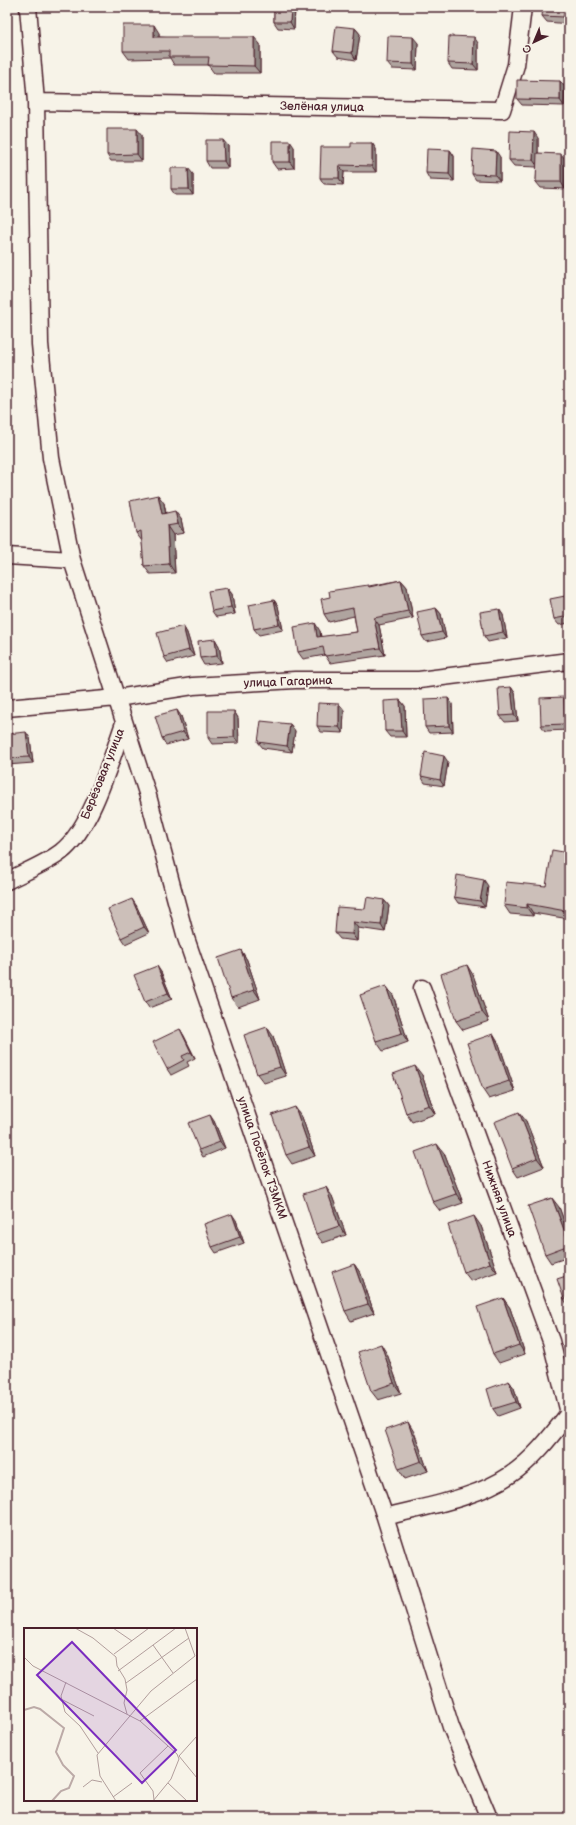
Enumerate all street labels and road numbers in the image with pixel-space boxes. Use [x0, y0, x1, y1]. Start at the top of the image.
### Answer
street label: Зелёная улица [280, 99, 364, 115]
street label: улица Гагарина [243, 673, 333, 691]
street label: Берёзовая улица [78, 726, 128, 822]
street label: улица Посёлок ТЗМКМ [234, 1095, 290, 1221]
street label: Нижняя улица [478, 1159, 520, 1239]

